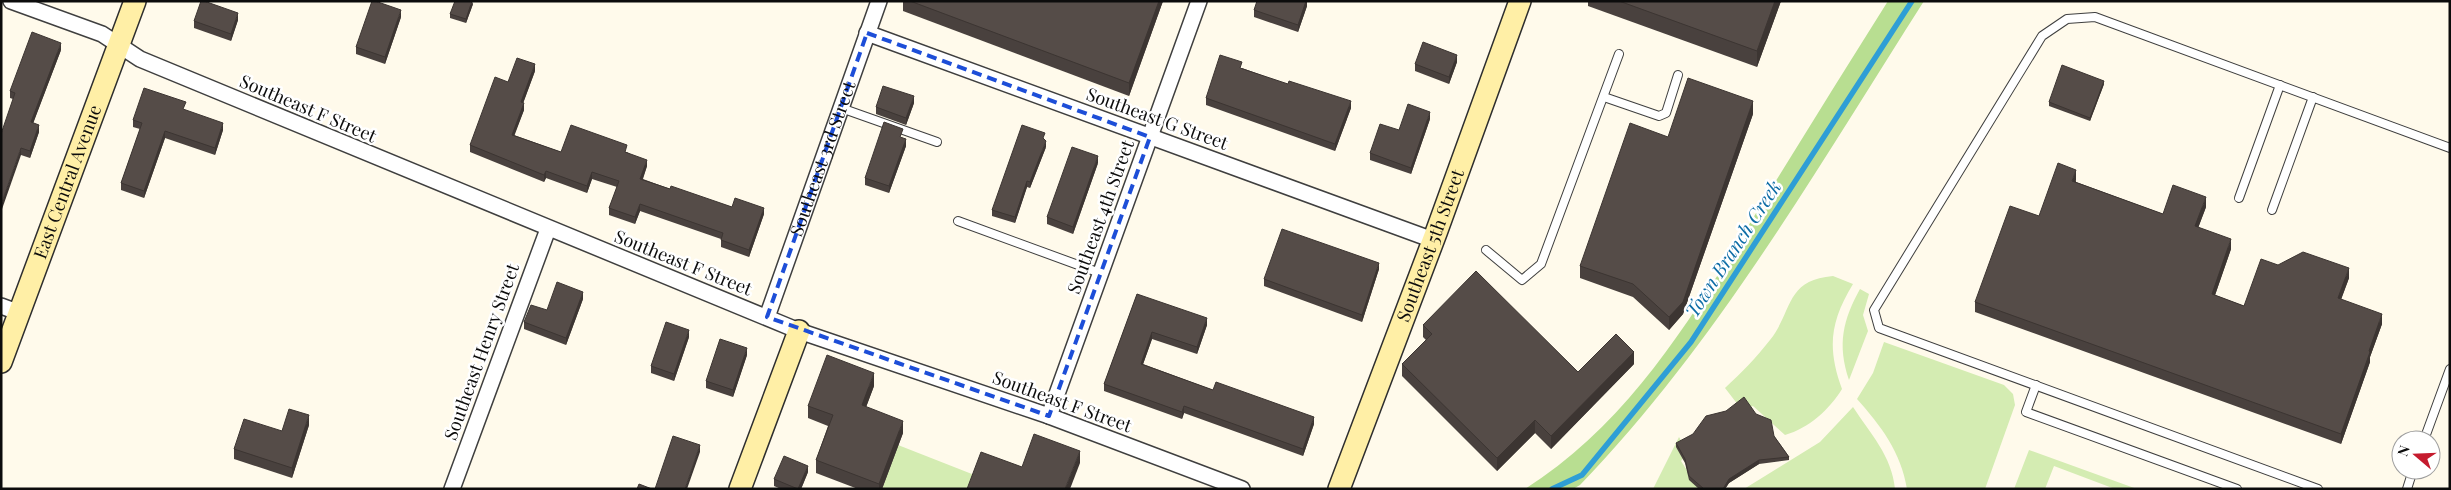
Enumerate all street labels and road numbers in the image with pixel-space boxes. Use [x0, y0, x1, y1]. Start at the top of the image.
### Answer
street label: Southeast F Street [236, 68, 381, 148]
street label: Southeast 3rd Street [784, 77, 861, 239]
street label: Southeast G Street [1083, 81, 1232, 155]
street label: East Central Avenue [27, 101, 106, 262]
street label: Southeast 4th Street [1061, 136, 1139, 297]
street label: Southeast 5th Street [1390, 165, 1469, 325]
street label: Southeast F Street [611, 224, 756, 301]
street label: Southeast Henry Street [438, 259, 524, 443]
street label: Southeast F Street [990, 365, 1136, 438]

